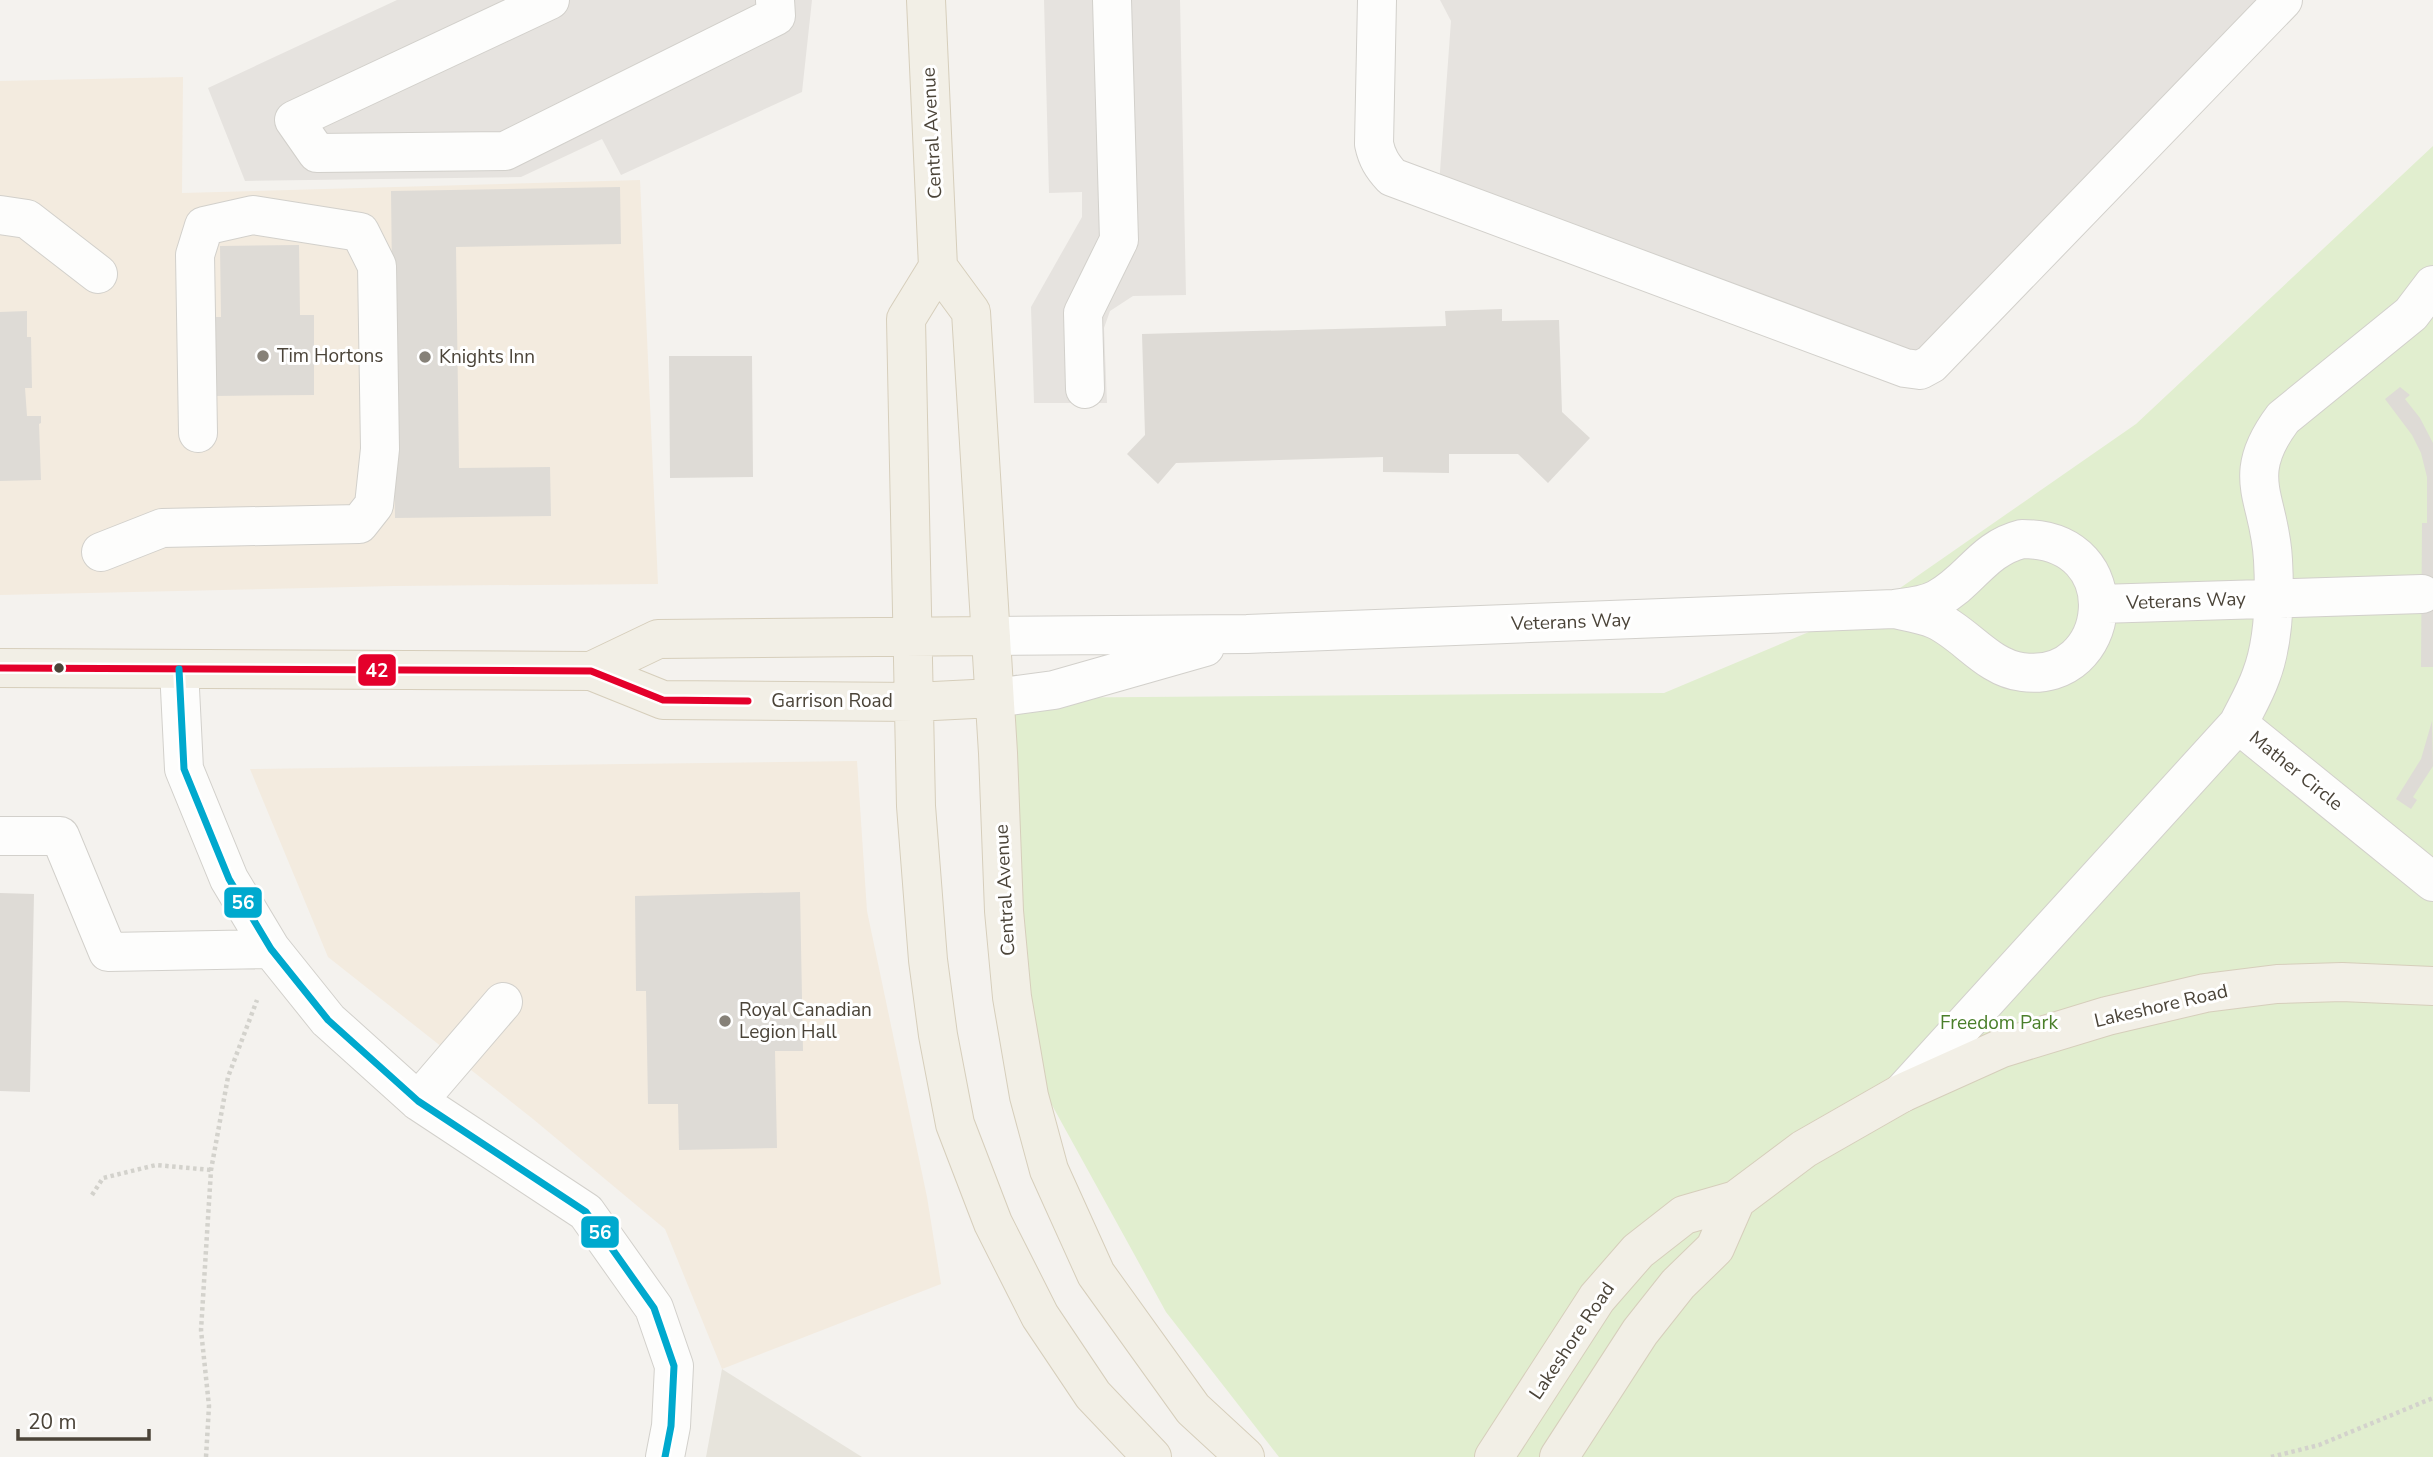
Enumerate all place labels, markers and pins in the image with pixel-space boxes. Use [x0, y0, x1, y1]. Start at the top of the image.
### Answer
place label: Tim Hortons [277, 343, 383, 369]
place label: Knights Inn [439, 344, 535, 370]
marker: Tim Hortons [255, 348, 271, 364]
marker: Knights Inn [417, 349, 433, 365]
unlabelled marker [52, 661, 66, 675]
place label: Royal Canadian Legion Hall [739, 997, 872, 1045]
marker: Royal Canadian Legion Hall [717, 1013, 733, 1029]

